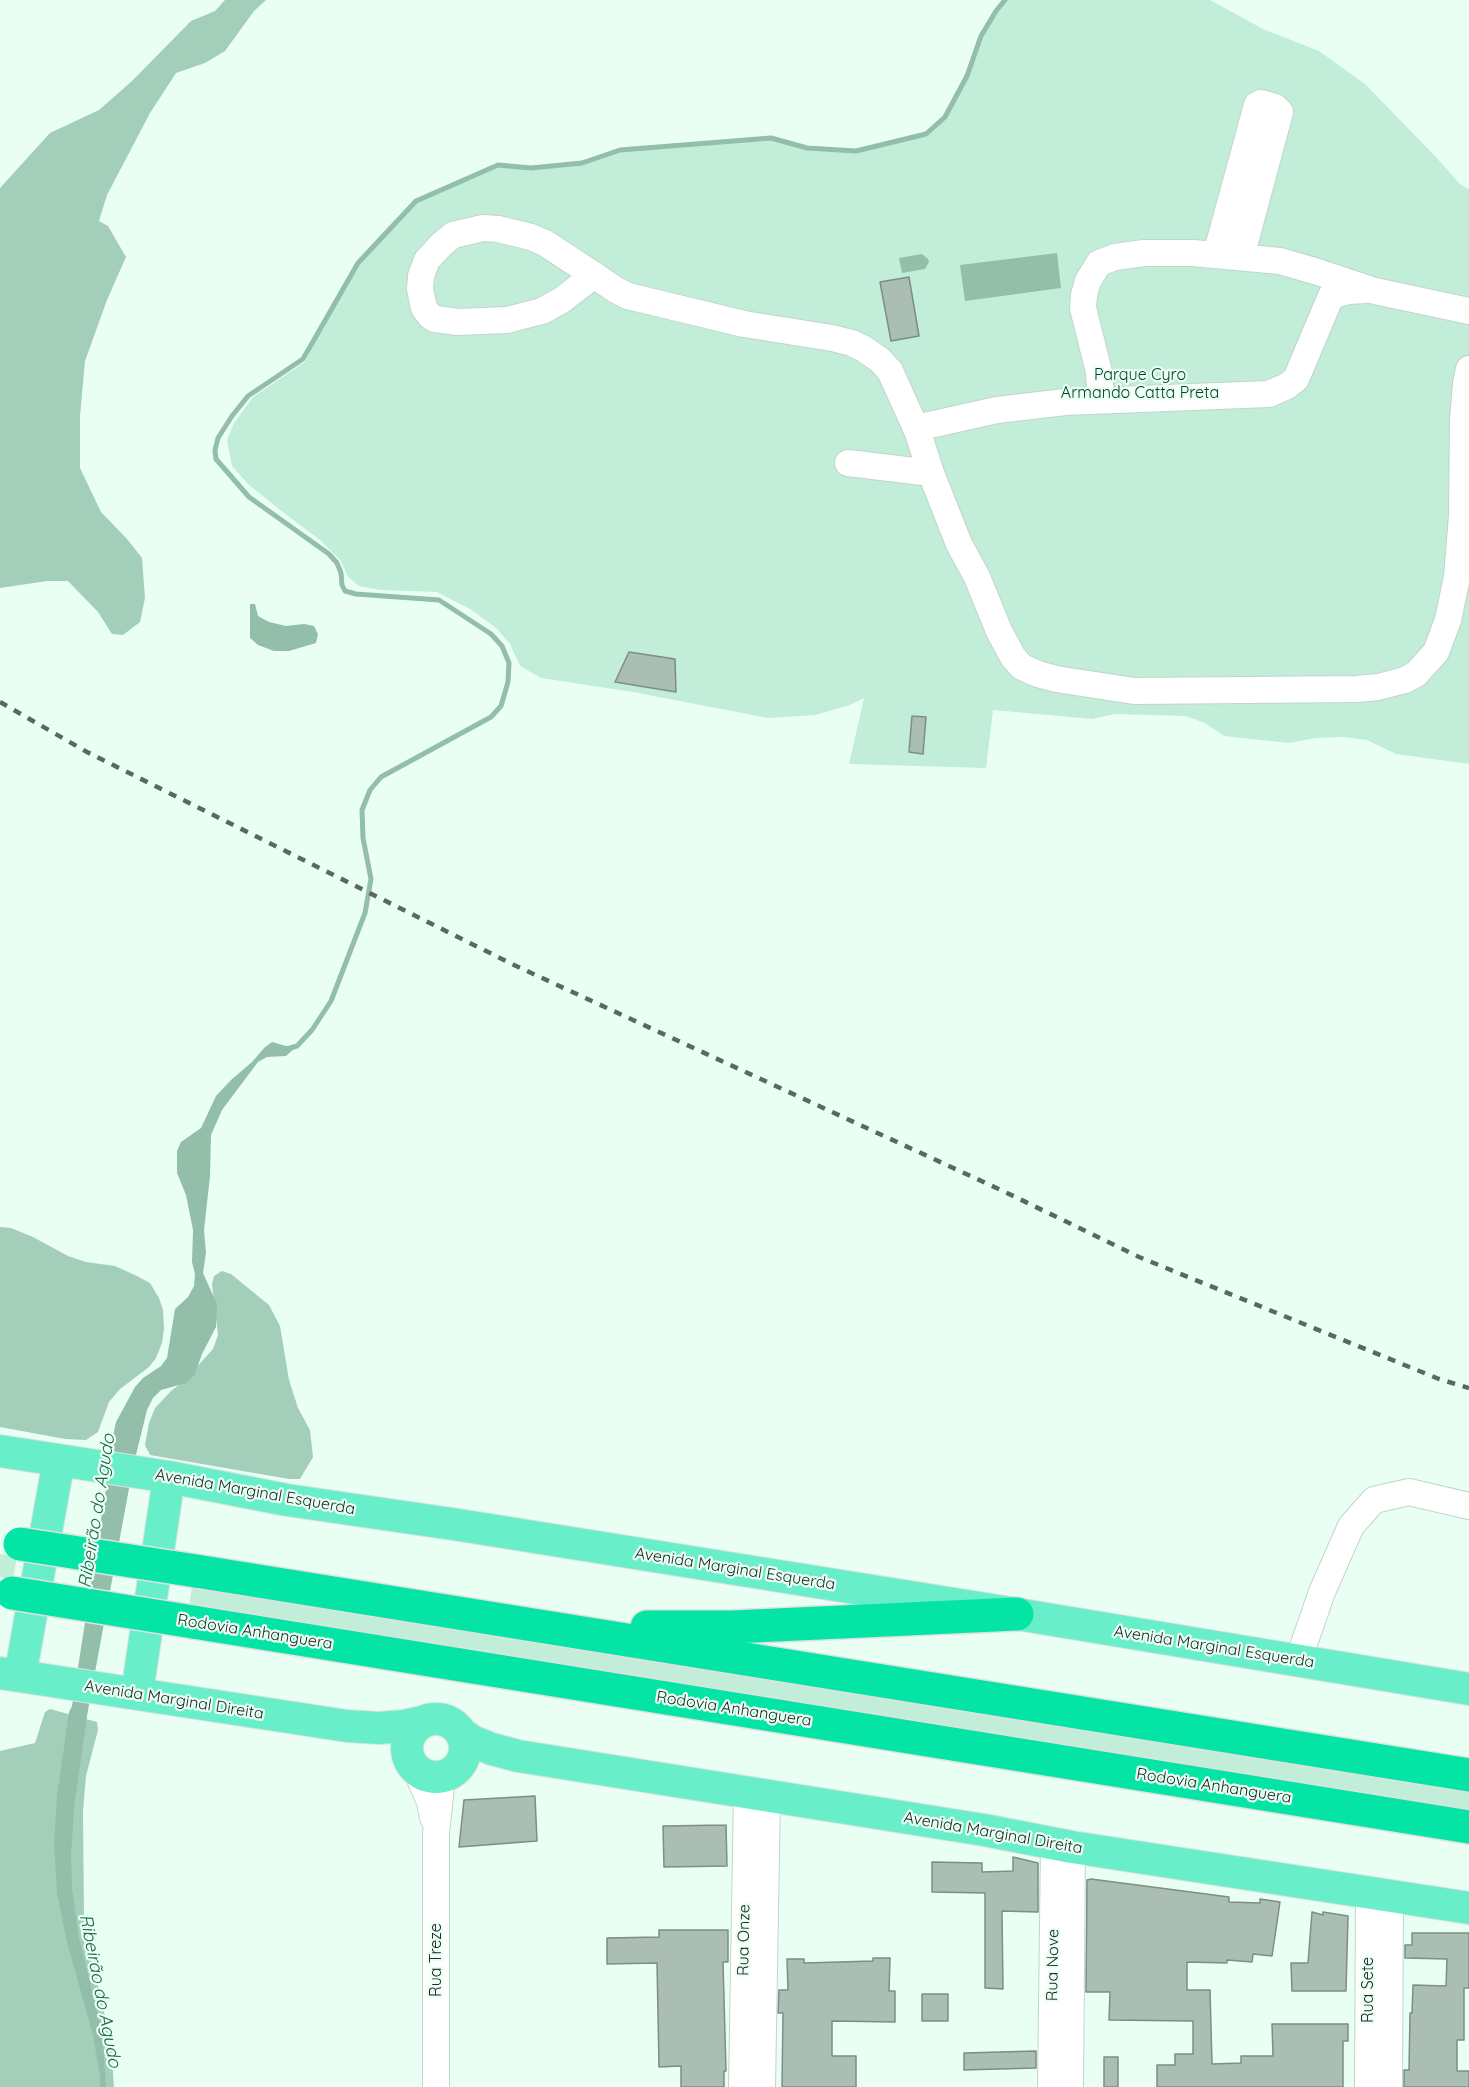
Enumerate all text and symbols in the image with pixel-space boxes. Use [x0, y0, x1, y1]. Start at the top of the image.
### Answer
park label: Parque Cyro Armando Catta Preta [1061, 365, 1219, 403]
water label: Ribeirão do Agudo [74, 1432, 120, 1590]
street label: Avenida Marginal Esquerda [154, 1465, 356, 1519]
street label: Avenida Marginal Esquerda [633, 1544, 837, 1594]
street label: Rodovia Anhanguera [176, 1610, 334, 1654]
street label: Avenida Marginal Esquerda [1112, 1622, 1316, 1672]
street label: Avenida Marginal Direita [83, 1676, 265, 1724]
street label: Rodovia Anhanguera [655, 1687, 813, 1731]
street label: Rodovia Anhanguera [1135, 1764, 1293, 1808]
street label: Avenida Marginal Direita [902, 1808, 1084, 1858]
street label: Rua Onze [734, 1904, 754, 1976]
water label: Ribeirão do Agudo [75, 1913, 125, 2069]
street label: Rua Treze [426, 1923, 446, 1997]
street label: Rua Nove [1043, 1929, 1063, 2001]
street label: Rua Sete [1358, 1957, 1378, 2023]

